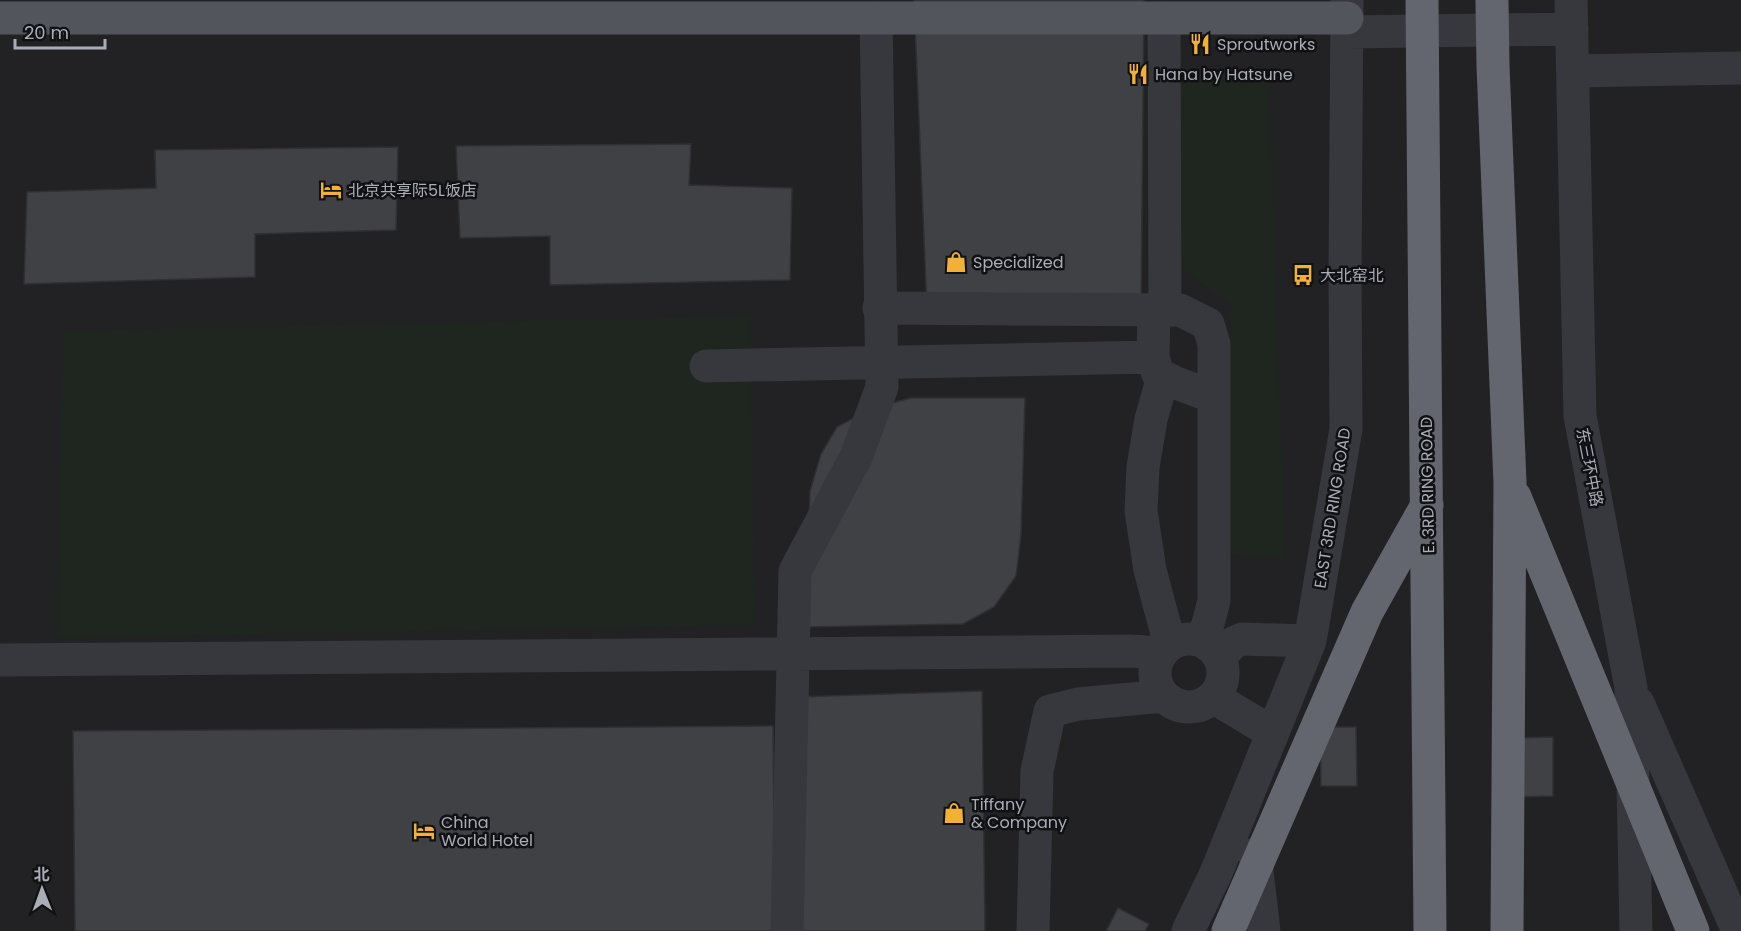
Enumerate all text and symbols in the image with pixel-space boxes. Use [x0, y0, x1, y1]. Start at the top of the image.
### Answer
scale bar [15, 12, 105, 50]
text: 20 m [24, 20, 69, 45]
restaurant icon: Sproutworks [1188, 32, 1212, 56]
place label: Sproutworks [1217, 33, 1315, 56]
restaurant icon: Hana by Hatsune [1126, 62, 1150, 86]
place label: Hana by Hatsune [1155, 63, 1293, 86]
hotel icon: 北京共享际5L饭店 [319, 178, 343, 202]
place label: 北京共享际5L饭店 [348, 179, 477, 202]
shop icon: Specialized [944, 250, 968, 274]
place label: Specialized [973, 251, 1063, 274]
bus stop icon: 大北窑北 [1291, 263, 1315, 287]
place label: 大北窑北 [1320, 264, 1384, 287]
street label: E. 3RD RING ROAD [1415, 416, 1440, 553]
street label: EAST 3RD RING ROAD [1308, 426, 1357, 590]
street label: 东三环中路 [1571, 426, 1608, 509]
place label: Tiffany & Company [971, 793, 1067, 834]
shop icon: Tiffany & Company [942, 801, 966, 825]
place label: China World Hotel [441, 811, 533, 852]
hotel icon: China World Hotel [412, 819, 436, 843]
north arrow [12, 859, 72, 919]
text: 北 [34, 863, 50, 886]

